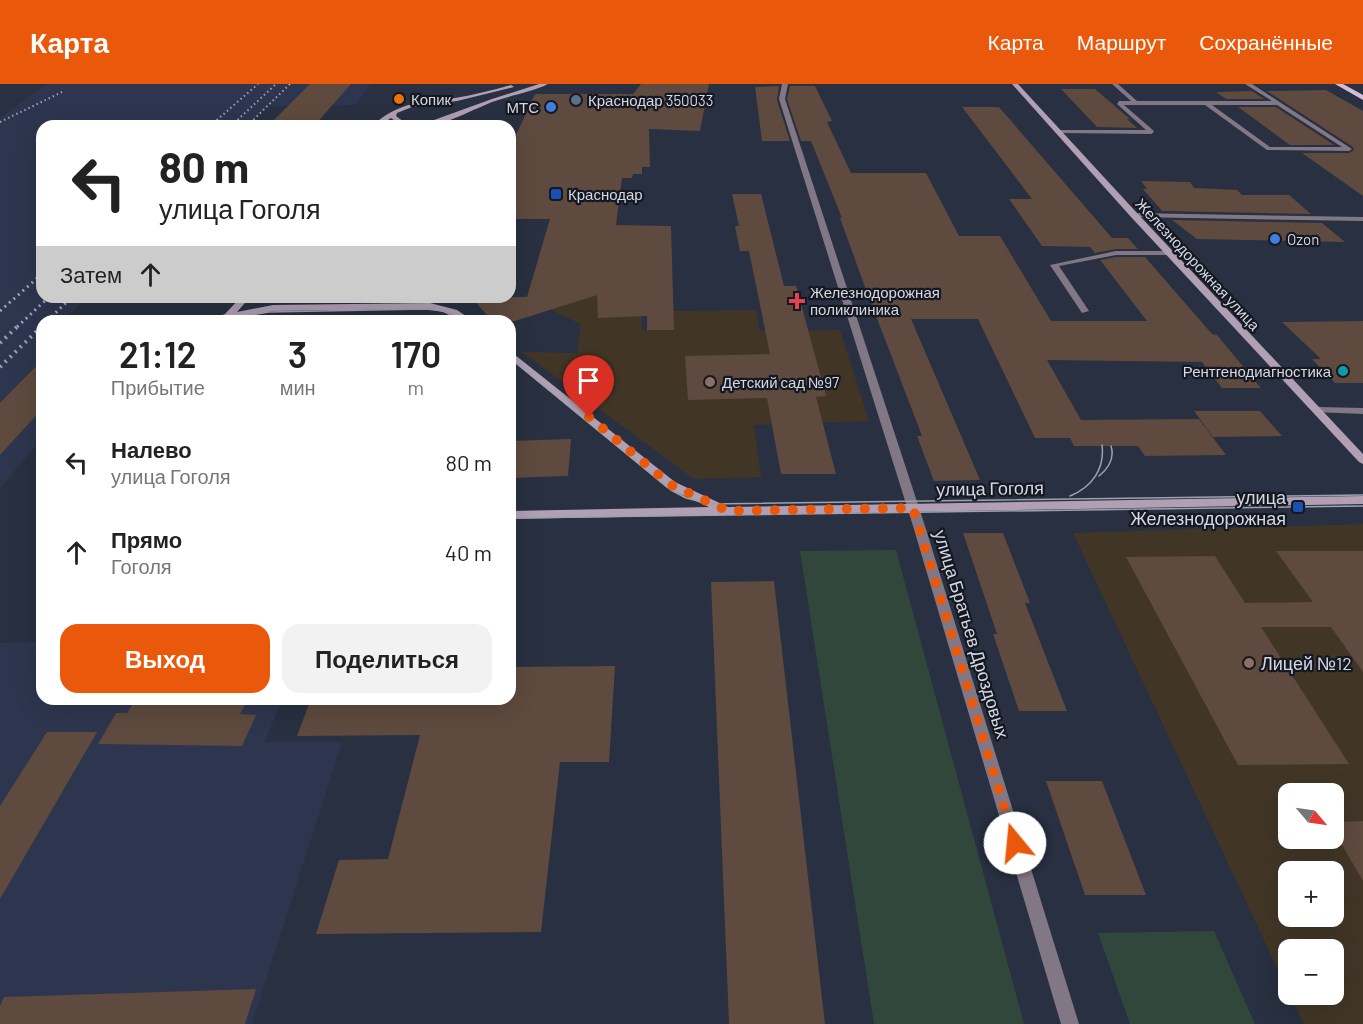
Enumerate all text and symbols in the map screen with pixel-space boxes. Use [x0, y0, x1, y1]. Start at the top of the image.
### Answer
text: Карта [30, 25, 109, 59]
text: Карта [988, 29, 1044, 54]
text: Маршрут [1077, 29, 1166, 54]
text: Сохранённые [1199, 29, 1333, 54]
place label: Копик [411, 90, 452, 108]
place label: Краснодар 350033 [588, 91, 714, 109]
marker: Копик [392, 92, 406, 106]
marker: Краснодар 350033 [569, 93, 583, 107]
place label: МТС [507, 98, 539, 116]
marker: МТС [544, 100, 558, 114]
text: 80 m [159, 141, 249, 191]
icon: left [60, 144, 138, 222]
place label: Краснодар [568, 185, 643, 203]
marker: Краснодар [549, 187, 563, 201]
text: улица Гоголя [159, 192, 321, 224]
street label: Железнодорожная улица [1132, 194, 1264, 334]
place label: Ozon [1287, 230, 1319, 248]
marker: Ozon [1268, 232, 1282, 246]
icon: ahead [134, 258, 167, 291]
text: Затем [60, 261, 122, 287]
place label: Железнодорожная поликлиника [810, 283, 940, 318]
marker: Железнодорожная поликлиника [788, 292, 806, 310]
text: 21:12 [119, 332, 197, 375]
text: 3 [288, 332, 307, 375]
text: 170 [390, 332, 441, 375]
pin [563, 355, 614, 417]
place label: Рентгенодиагностика [1183, 362, 1332, 380]
icon: arrive [572, 364, 605, 397]
marker: Рентгенодиагностика [1336, 364, 1350, 378]
place label: Детский сад №97 [722, 373, 839, 391]
text: Прибытие [111, 375, 205, 399]
text: мин [280, 375, 316, 399]
text: m [408, 375, 424, 399]
marker: Детский сад №97 [703, 375, 717, 389]
text: Налево [111, 436, 192, 462]
icon: left [60, 446, 93, 479]
text: 80 m [446, 449, 492, 475]
text: улица Гоголя [111, 464, 231, 488]
street label: улица Гоголя [936, 476, 1044, 500]
place label: улица Железнодорожная [1130, 486, 1287, 529]
marker: улица Железнодорожная [1291, 500, 1305, 514]
text: Прямо [111, 526, 182, 552]
street label: улица Братьев Дроздовых [930, 527, 1014, 741]
icon: ahead [60, 536, 93, 569]
text: 40 m [445, 539, 492, 565]
text: Гоголя [111, 554, 172, 578]
button: Выход [60, 624, 270, 693]
button: Поделиться [282, 624, 492, 693]
place label: Лицей №12 [1261, 652, 1352, 674]
marker: Лицей №12 [1242, 656, 1256, 670]
north arrow [1278, 783, 1344, 849]
map controls [1278, 783, 1344, 1005]
position arrow [983, 811, 1047, 875]
button: + [1278, 861, 1344, 927]
button: − [1278, 939, 1344, 1005]

